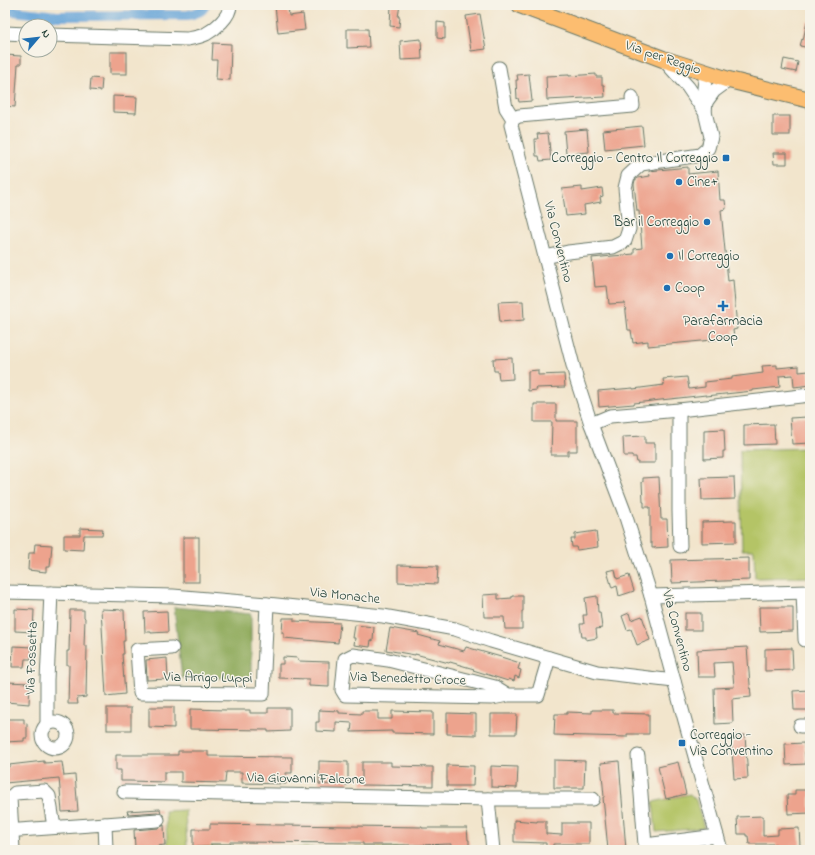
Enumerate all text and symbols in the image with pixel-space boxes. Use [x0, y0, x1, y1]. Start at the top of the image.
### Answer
north arrow [18, 18, 58, 58]
text: N [37, 27, 55, 41]
street label: Via per Reggio [621, 35, 704, 82]
place label: Correggio - Centro Il Correggio [551, 148, 718, 170]
marker: Correggio - Centro Il Correggio [721, 153, 731, 163]
place label: Cine+ [687, 172, 718, 193]
marker: Cine+ [674, 177, 684, 187]
street label: Via Conventino [538, 198, 578, 285]
place label: Bar il Correggio [612, 212, 699, 234]
marker: Bar il Correggio [702, 217, 712, 227]
place label: Il Correggio [678, 246, 739, 268]
marker: Il Correggio [665, 251, 675, 261]
place label: Coop [675, 278, 705, 299]
marker: Coop [662, 283, 672, 293]
marker: Parafarmacia Coop [718, 301, 728, 311]
place label: Parafarmacia Coop [683, 311, 763, 348]
street label: Via Monache [308, 582, 382, 610]
street label: Via Conventino [656, 587, 698, 674]
street label: Via Fossetta [20, 621, 44, 696]
street label: Via Benedetto Croce [349, 666, 467, 692]
street label: Via Arrigo Luppi [162, 667, 253, 690]
place label: Correggio - Via Conventino [689, 725, 773, 762]
marker: Correggio - Via Conventino [677, 738, 687, 748]
street label: Via Giovanni Falcone [246, 767, 366, 791]

